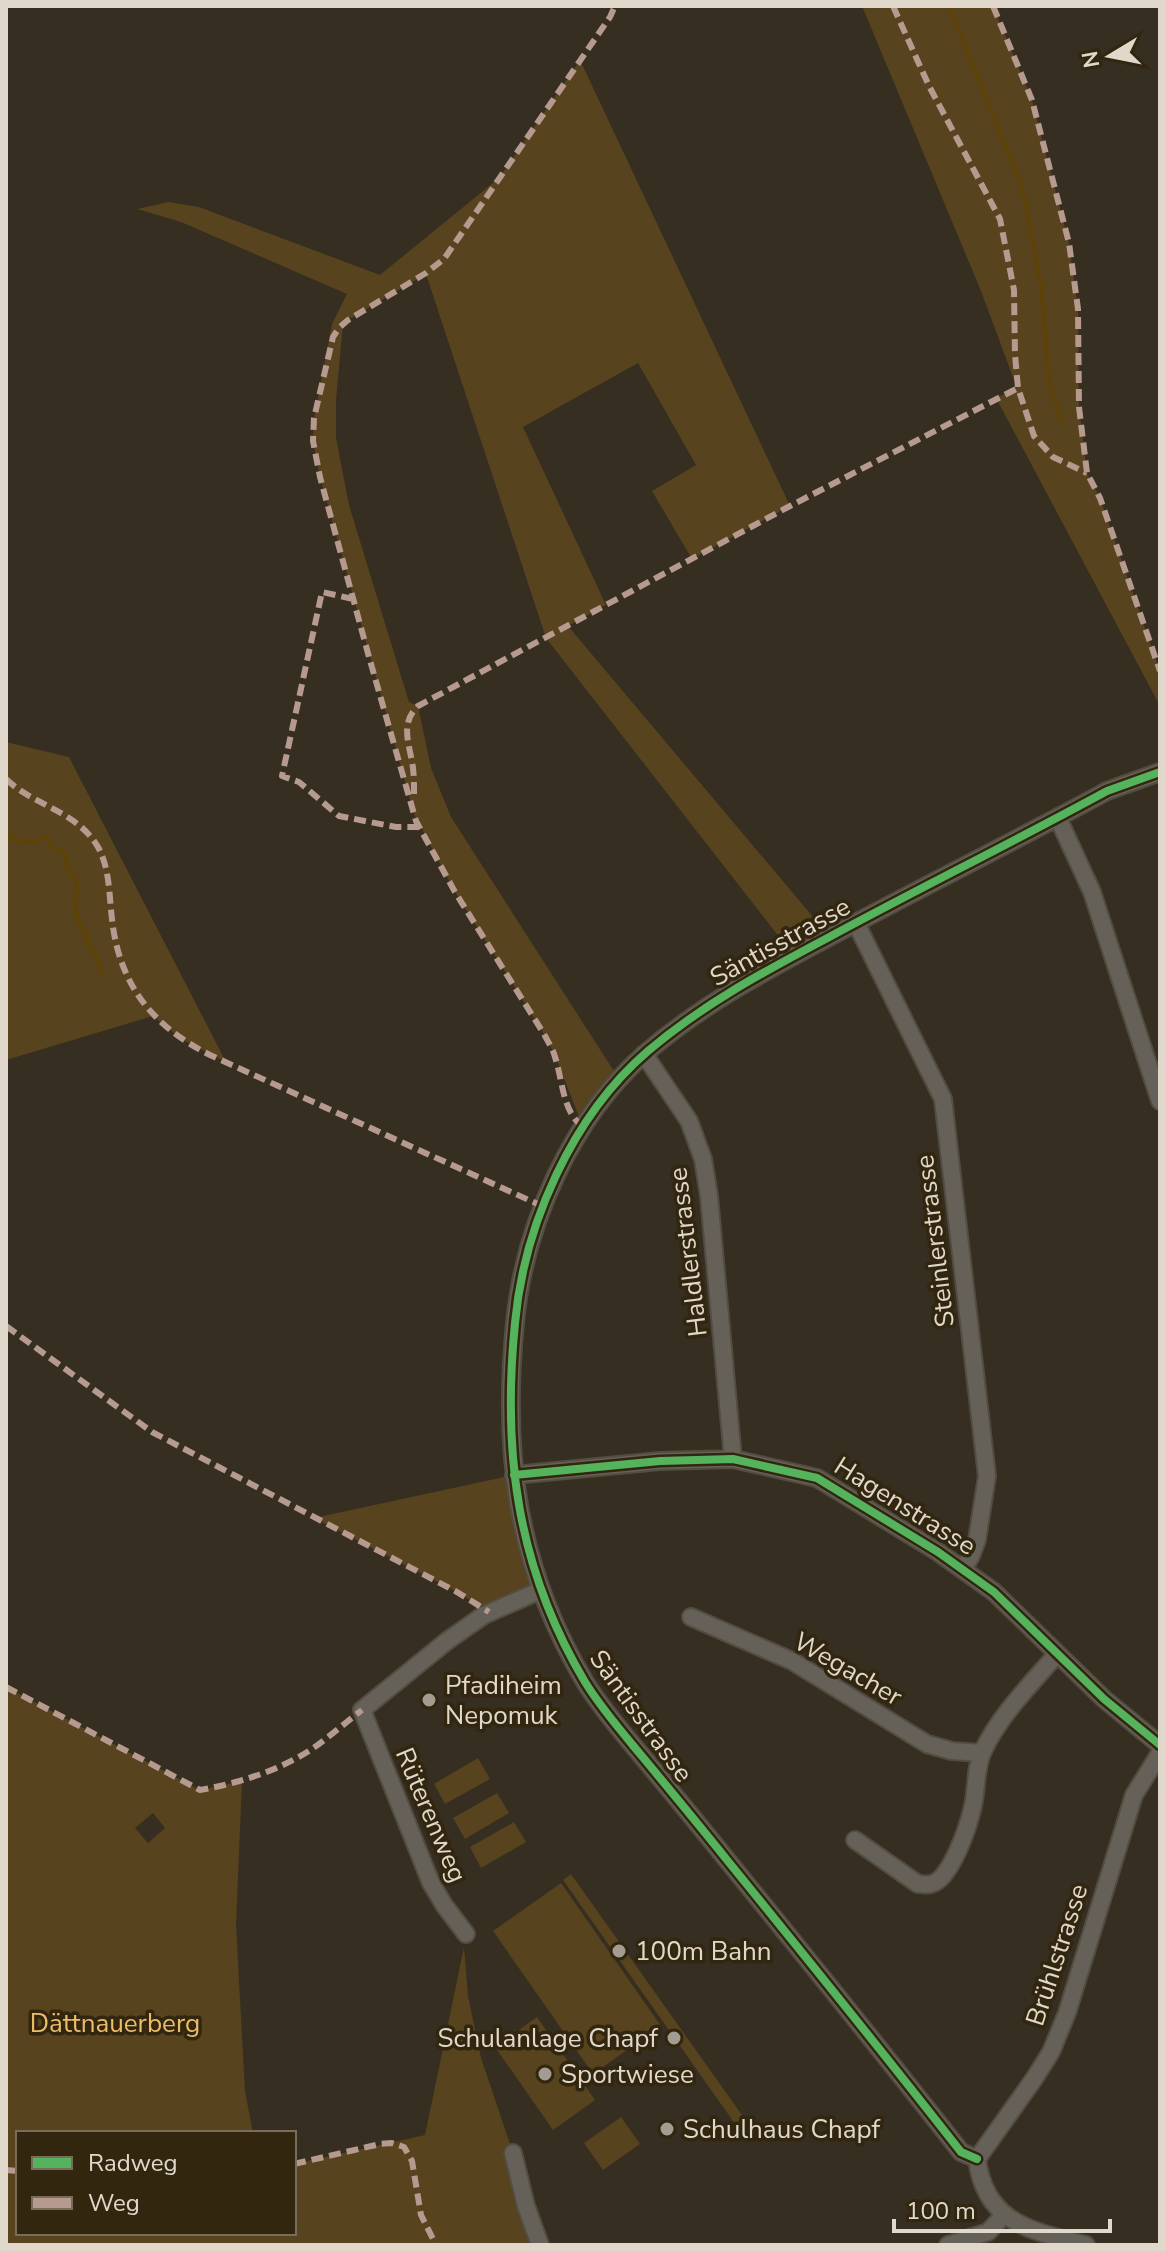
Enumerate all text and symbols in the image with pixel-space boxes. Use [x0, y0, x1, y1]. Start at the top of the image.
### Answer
north arrow [1070, 16, 1150, 96]
text: N [1075, 49, 1107, 70]
street label: Säntisstrasse [704, 889, 856, 995]
street label: Steinlerstrasse [907, 1153, 963, 1329]
street label: Haldlerstrasse [660, 1165, 716, 1339]
street label: Hagenstrasse [828, 1449, 982, 1563]
street label: Wegacher [787, 1624, 909, 1714]
street label: Säntisstrasse [581, 1643, 701, 1789]
place label: Pfadiheim Nepomuk [445, 1668, 562, 1733]
marker: Pfadiheim Nepomuk [420, 1691, 438, 1709]
street label: Rüterenweg [387, 1742, 475, 1888]
street label: Brühlstrasse [1018, 1880, 1096, 2030]
place label: 100m Bahn [635, 1934, 772, 1969]
marker: 100m Bahn [610, 1942, 628, 1960]
park label: Dättnauerberg [30, 2006, 200, 2041]
place label: Schulanlage Chapf [437, 2021, 658, 2056]
marker: Schulanlage Chapf [665, 2029, 683, 2047]
place label: Sportwiese [561, 2057, 694, 2092]
marker: Sportwiese [536, 2065, 554, 2083]
place label: Schulhaus Chapf [683, 2112, 880, 2147]
marker: Schulhaus Chapf [658, 2120, 676, 2138]
legend [16, 2131, 296, 2235]
text: Radweg [88, 2147, 178, 2179]
scale bar [894, 2183, 1110, 2233]
text: Weg [88, 2187, 140, 2219]
text: 100 m [906, 2195, 976, 2227]

